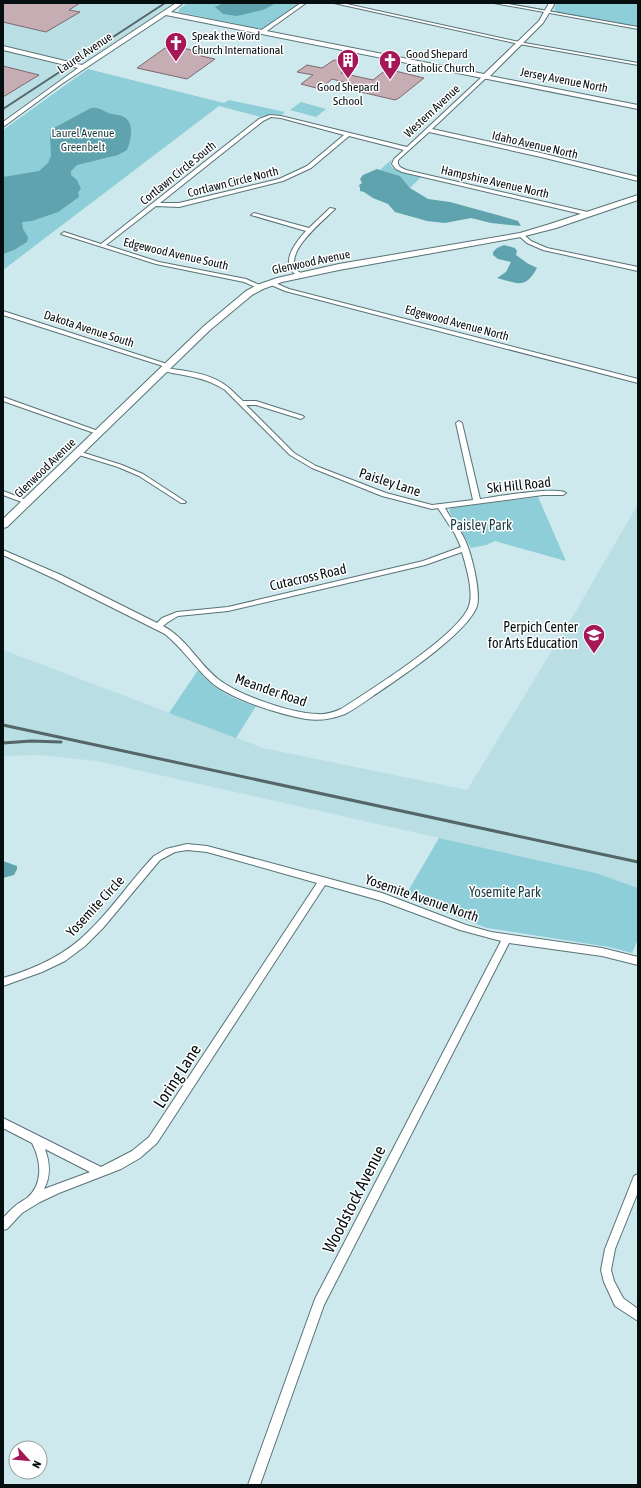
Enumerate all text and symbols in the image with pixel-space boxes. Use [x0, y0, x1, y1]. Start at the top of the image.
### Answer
place label: Speak the Word Church International [192, 29, 284, 57]
street label: Laurel Avenue [55, 30, 115, 76]
church icon: Speak the Word Church International [163, 30, 189, 63]
building icon: Good Shepard School [335, 47, 361, 80]
place label: Good Shepard Catholic Church [406, 47, 475, 75]
church icon: Good Shepard Catholic Church [377, 48, 403, 81]
street label: Jersey Avenue North [519, 65, 609, 95]
place label: Good Shepard School [317, 80, 379, 108]
street label: Western Avenue [401, 82, 463, 140]
park label: Laurel Avenue Greenbelt [51, 126, 115, 154]
street label: Idaho Avenue North [491, 128, 579, 162]
street label: Cortlawn Circle South [137, 138, 219, 208]
street label: Hampshire Avenue North [440, 163, 550, 201]
street label: Cortlawn Circle North [186, 164, 280, 200]
street label: Edgewood Avenue South [122, 235, 230, 273]
street label: Glenwood Avenue [271, 247, 351, 277]
street label: Edgewood Avenue North [404, 302, 510, 344]
street label: Dakota Avenue South [42, 308, 136, 350]
street label: Glenwood Avenue [12, 435, 78, 501]
street label: Paisley Lane [357, 465, 423, 499]
street label: Ski Hill Road [486, 474, 552, 496]
park label: Paisley Park [450, 517, 512, 533]
street label: Cutacross Road [268, 560, 348, 594]
place label: Perpich Center for Arts Education [488, 619, 579, 651]
school or university icon: Perpich Center for Arts Education [581, 622, 607, 655]
street label: Meander Road [233, 670, 309, 710]
street label: Yosemite Avenue North [363, 871, 481, 925]
street label: Yosemite Circle [63, 872, 127, 940]
park label: Yosemite Park [469, 884, 541, 900]
street label: Loring Lane [149, 1040, 205, 1112]
street label: Woodstock Avenue [318, 1142, 390, 1256]
north arrow [8, 1440, 48, 1480]
text: N [30, 1459, 44, 1470]

